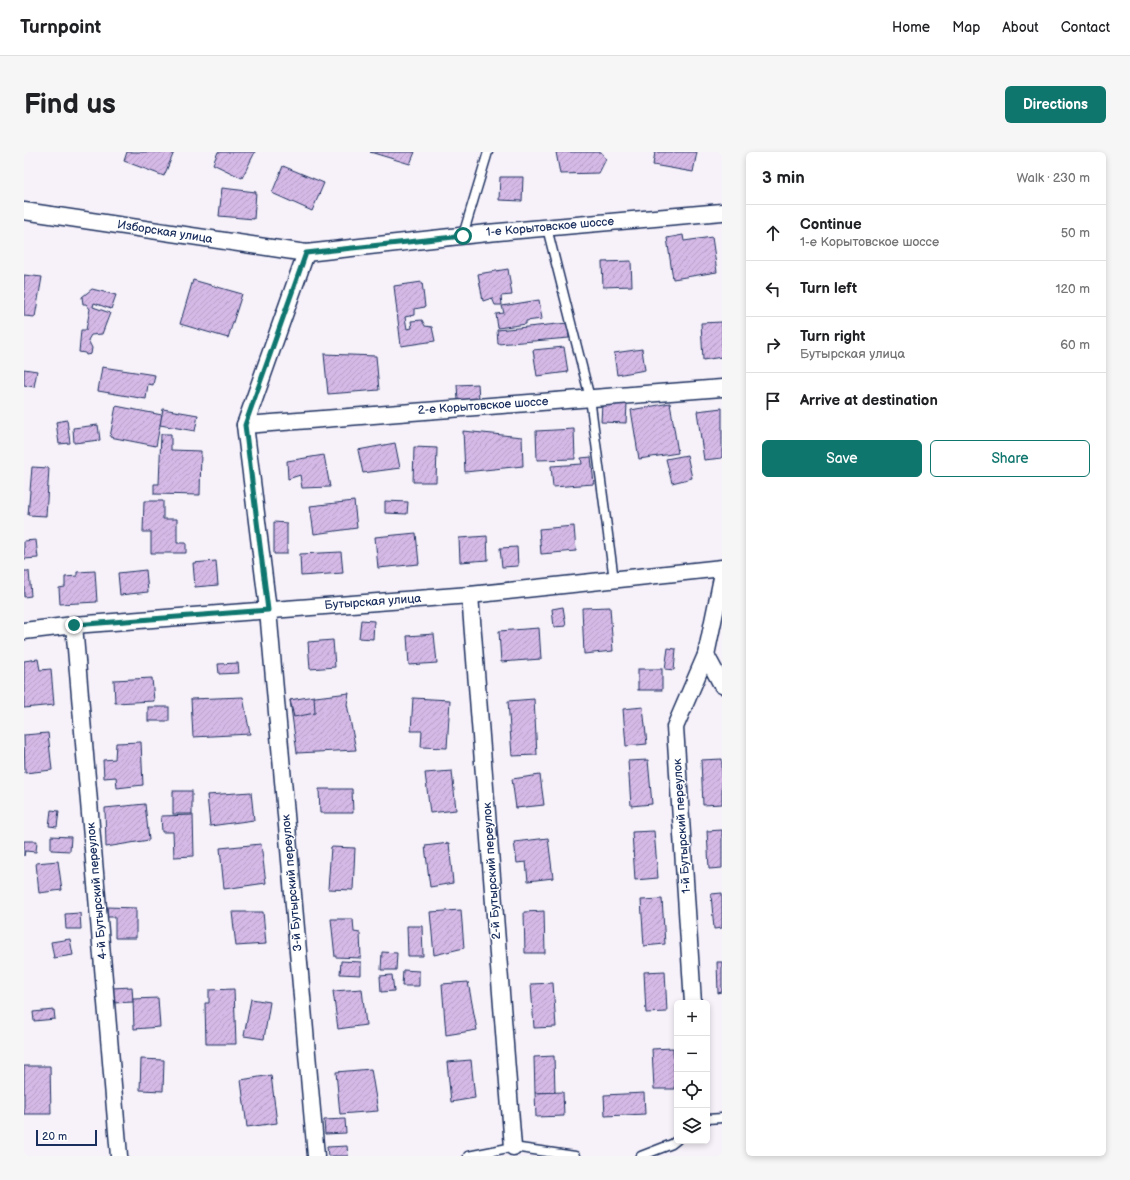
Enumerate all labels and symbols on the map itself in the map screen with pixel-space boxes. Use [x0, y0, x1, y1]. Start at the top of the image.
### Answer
street label: 1-е Корытовское шоссе [485, 214, 615, 240]
street label: Изборская улица [116, 217, 214, 247]
route start [454, 227, 472, 245]
street label: 2-е Корытовское шоссе [417, 394, 549, 418]
street label: Бутырская улица [324, 591, 422, 613]
route end [65, 616, 83, 634]
street label: 1-й Бутырский переулок [670, 757, 694, 894]
street label: 2-й Бутырский переулок [480, 801, 504, 940]
street label: 3-й Бутырский переулок [278, 813, 305, 952]
street label: 4-й Бутырский переулок [83, 821, 110, 960]
scale bar [36, 1128, 97, 1147]

